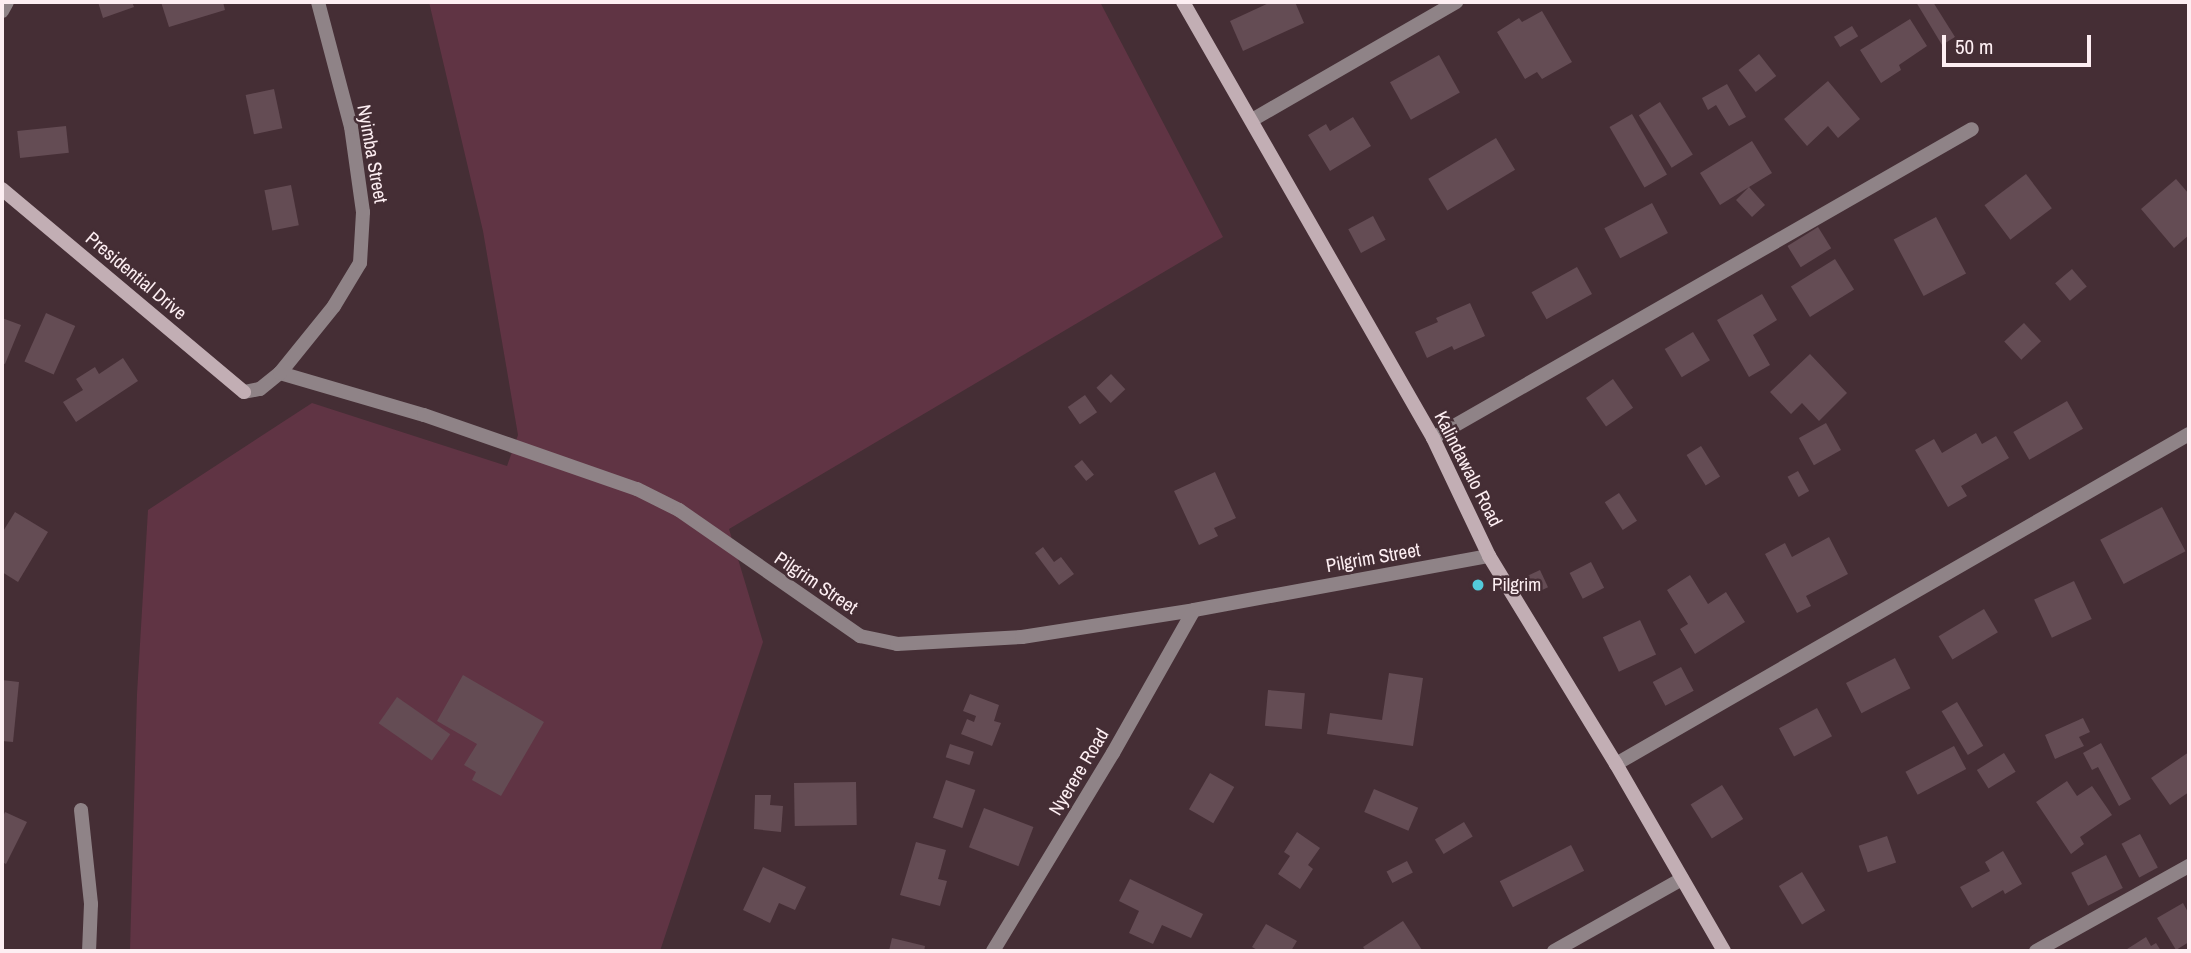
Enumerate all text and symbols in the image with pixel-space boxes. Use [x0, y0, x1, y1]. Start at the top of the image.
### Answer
scale bar [1946, 21, 2095, 65]
text: 50 m [1955, 32, 1993, 61]
street label: Nyimba Street [352, 103, 392, 205]
street label: Presidential Drive [81, 227, 191, 325]
street label: Kalindawalo Road [1429, 407, 1507, 531]
street label: Pilgrim Street [1324, 539, 1422, 577]
street label: Pilgrim Street [770, 547, 862, 619]
place label: Pilgrim [1492, 574, 1541, 596]
marker: Pilgrim [1470, 577, 1486, 593]
street label: Nyerere Road [1044, 725, 1114, 819]

